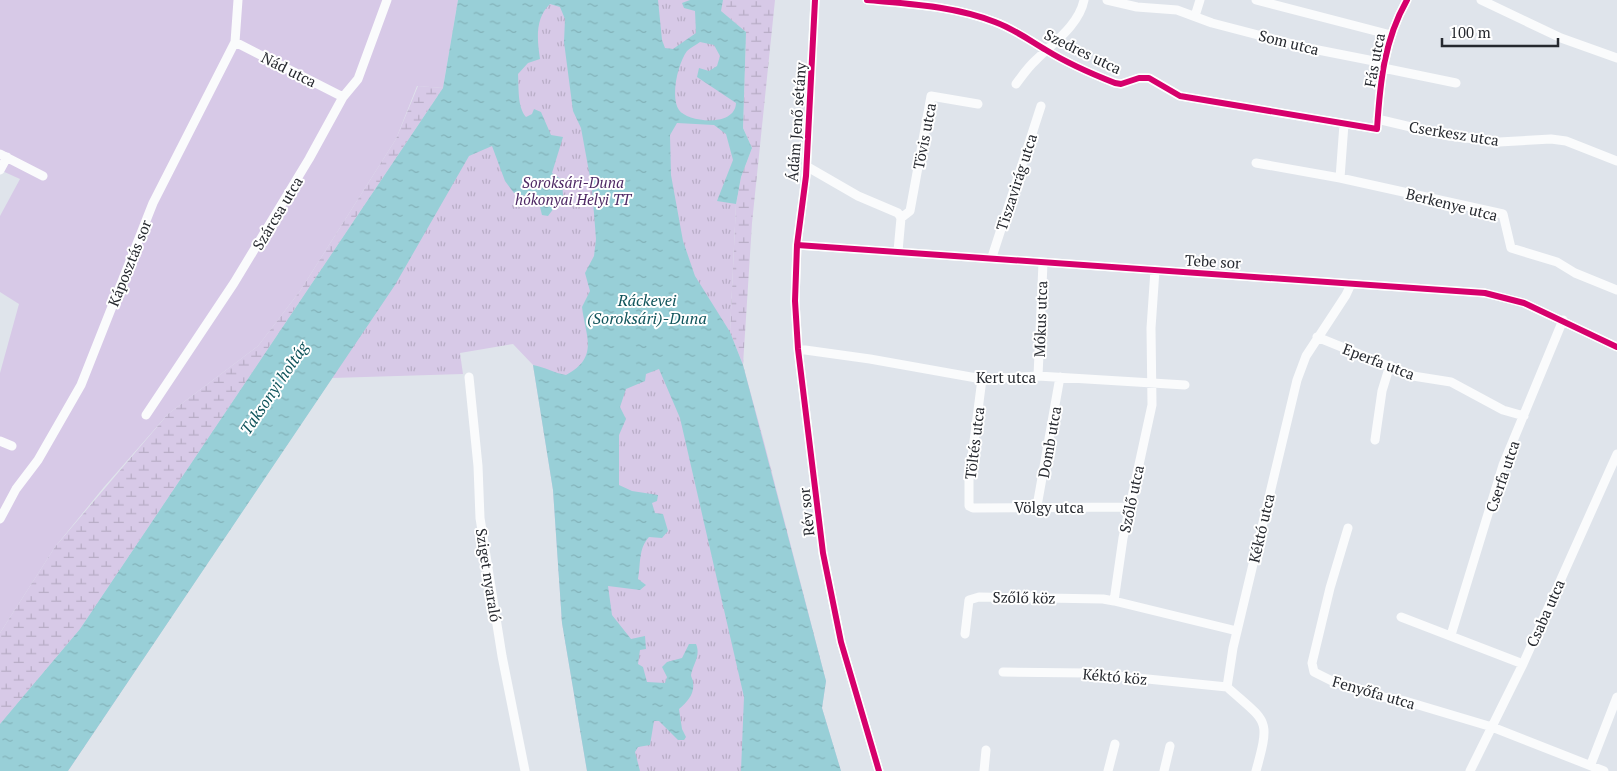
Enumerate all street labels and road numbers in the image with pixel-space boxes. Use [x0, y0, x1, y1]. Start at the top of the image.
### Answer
street label: Szedres utca [1041, 24, 1125, 78]
street label: Som utca [1257, 25, 1322, 59]
street label: Fás utca [1359, 31, 1389, 89]
street label: Nád utca [258, 47, 320, 92]
street label: Ádám Jenő sétány [782, 61, 810, 183]
street label: Tövis utca [908, 101, 940, 171]
street label: Cserkesz utca [1408, 116, 1501, 150]
street label: Tiszavirág utca [991, 131, 1041, 233]
street label: Szárcsa utca [247, 172, 307, 253]
street label: Berkenye utca [1404, 183, 1500, 225]
street label: Káposztás sor [103, 217, 156, 309]
street label: Tebe sor [1185, 250, 1242, 272]
street label: Mókus utca [1029, 280, 1051, 358]
street label: Eperfa utca [1340, 338, 1418, 384]
street label: Kert utca [976, 367, 1037, 387]
street label: Domb utca [1033, 404, 1065, 479]
street label: Töltés utca [960, 405, 988, 481]
street label: Cserfa utca [1480, 437, 1524, 515]
street label: Szőlő utca [1114, 463, 1148, 535]
street label: Rév sor [794, 487, 818, 537]
street label: Kéktó utca [1243, 491, 1279, 565]
street label: Völgy utca [1014, 497, 1084, 517]
street label: Sziget nyaraló [472, 527, 506, 623]
street label: Csaba utca [1521, 576, 1569, 650]
street label: Szőlő köz [992, 586, 1056, 608]
street label: Kéktó köz [1082, 663, 1148, 689]
street label: Fenyőfa utca [1330, 671, 1418, 713]

